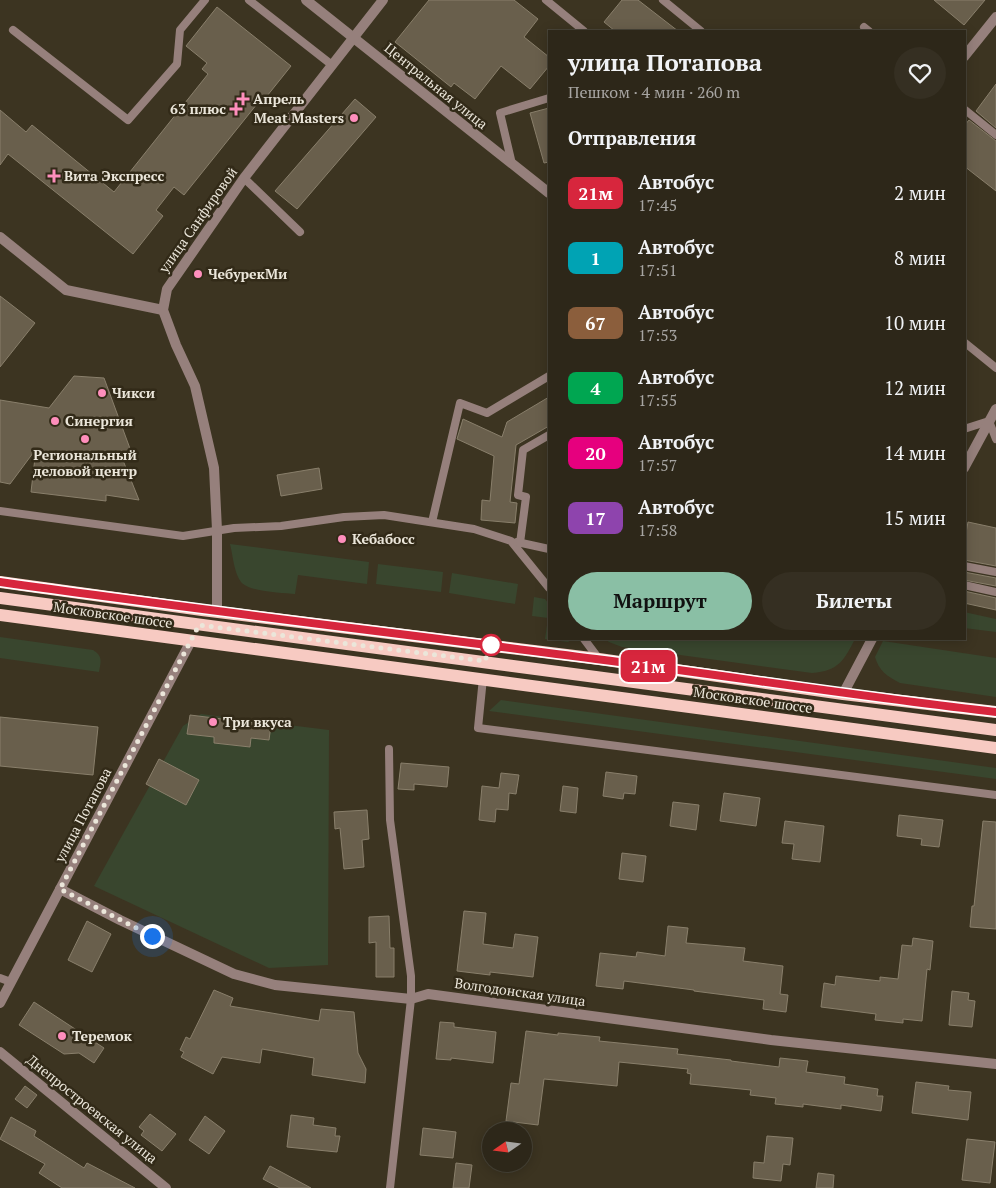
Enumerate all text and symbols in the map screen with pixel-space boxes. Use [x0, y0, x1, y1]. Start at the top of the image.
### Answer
street label: Центральная улица [381, 38, 492, 133]
text: улица Потапова [568, 46, 762, 78]
button: heart [894, 47, 946, 99]
text: Пешком · 4 мин · 260 m [568, 81, 740, 103]
place label: Апрель [253, 89, 304, 108]
marker: Апрель [237, 93, 249, 105]
place label: 63 плюс [170, 99, 226, 118]
marker: 63 плюс [230, 103, 242, 115]
place label: Meat Masters [254, 108, 344, 127]
marker: Meat Masters [348, 112, 360, 124]
text: Отправления [568, 125, 696, 150]
street label: улица Санфировой [153, 163, 241, 277]
place label: Вита Экспресс [64, 166, 164, 185]
text: Автобус [638, 169, 714, 194]
marker: Вита Экспресс [48, 170, 60, 182]
text: 2 мин [894, 180, 946, 205]
text: 21м [578, 181, 613, 205]
text: 17:45 [638, 194, 677, 216]
text: Автобус [638, 234, 714, 259]
text: 8 мин [894, 245, 946, 270]
text: 1 [590, 246, 601, 270]
text: 17:51 [638, 259, 677, 281]
place label: ЧебурекМи [208, 264, 287, 283]
marker: ЧебурекМи [192, 268, 204, 280]
text: Автобус [638, 299, 714, 324]
text: 10 мин [884, 310, 946, 335]
text: 67 [585, 311, 606, 335]
text: 17:53 [638, 324, 677, 346]
text: Автобус [638, 364, 714, 389]
text: 12 мин [884, 375, 946, 400]
text: 4 [590, 376, 601, 400]
place label: Чикси [112, 383, 155, 402]
marker: Чикси [96, 387, 108, 399]
text: 17:55 [638, 389, 677, 411]
place label: Синергия [65, 411, 133, 430]
marker: Синергия [49, 415, 61, 427]
text: Автобус [638, 429, 714, 454]
marker: Региональный деловой центр [79, 433, 91, 445]
text: 14 мин [884, 440, 946, 465]
text: 20 [585, 441, 606, 465]
place label: Региональный деловой центр [33, 445, 137, 480]
text: 17:57 [638, 454, 677, 476]
text: Автобус [638, 494, 714, 519]
text: 15 мин [884, 505, 946, 530]
text: 17 [585, 506, 606, 530]
text: 17:58 [638, 519, 677, 541]
place label: Кебабосс [352, 529, 415, 548]
marker: Кебабосс [336, 533, 348, 545]
button: Маршрут [568, 572, 752, 630]
button: Билеты [762, 572, 946, 630]
street label: Московское шоссе [52, 597, 174, 632]
unlabelled marker [480, 634, 502, 656]
line badge: 21м [619, 650, 677, 682]
text: 21м [631, 654, 665, 678]
street label: Московское шоссе [692, 682, 814, 717]
place label: Три вкуса [223, 712, 292, 731]
marker: Три вкуса [207, 716, 219, 728]
street label: улица Потапова [49, 764, 115, 866]
your location [140, 924, 165, 949]
street label: Волгодонская улица [453, 973, 587, 1010]
place label: Теремок [72, 1026, 133, 1045]
marker: Теремок [56, 1030, 68, 1042]
street label: Днепростроевская улица [23, 1050, 162, 1167]
north arrow [482, 1122, 532, 1172]
map controls [482, 1122, 532, 1172]

